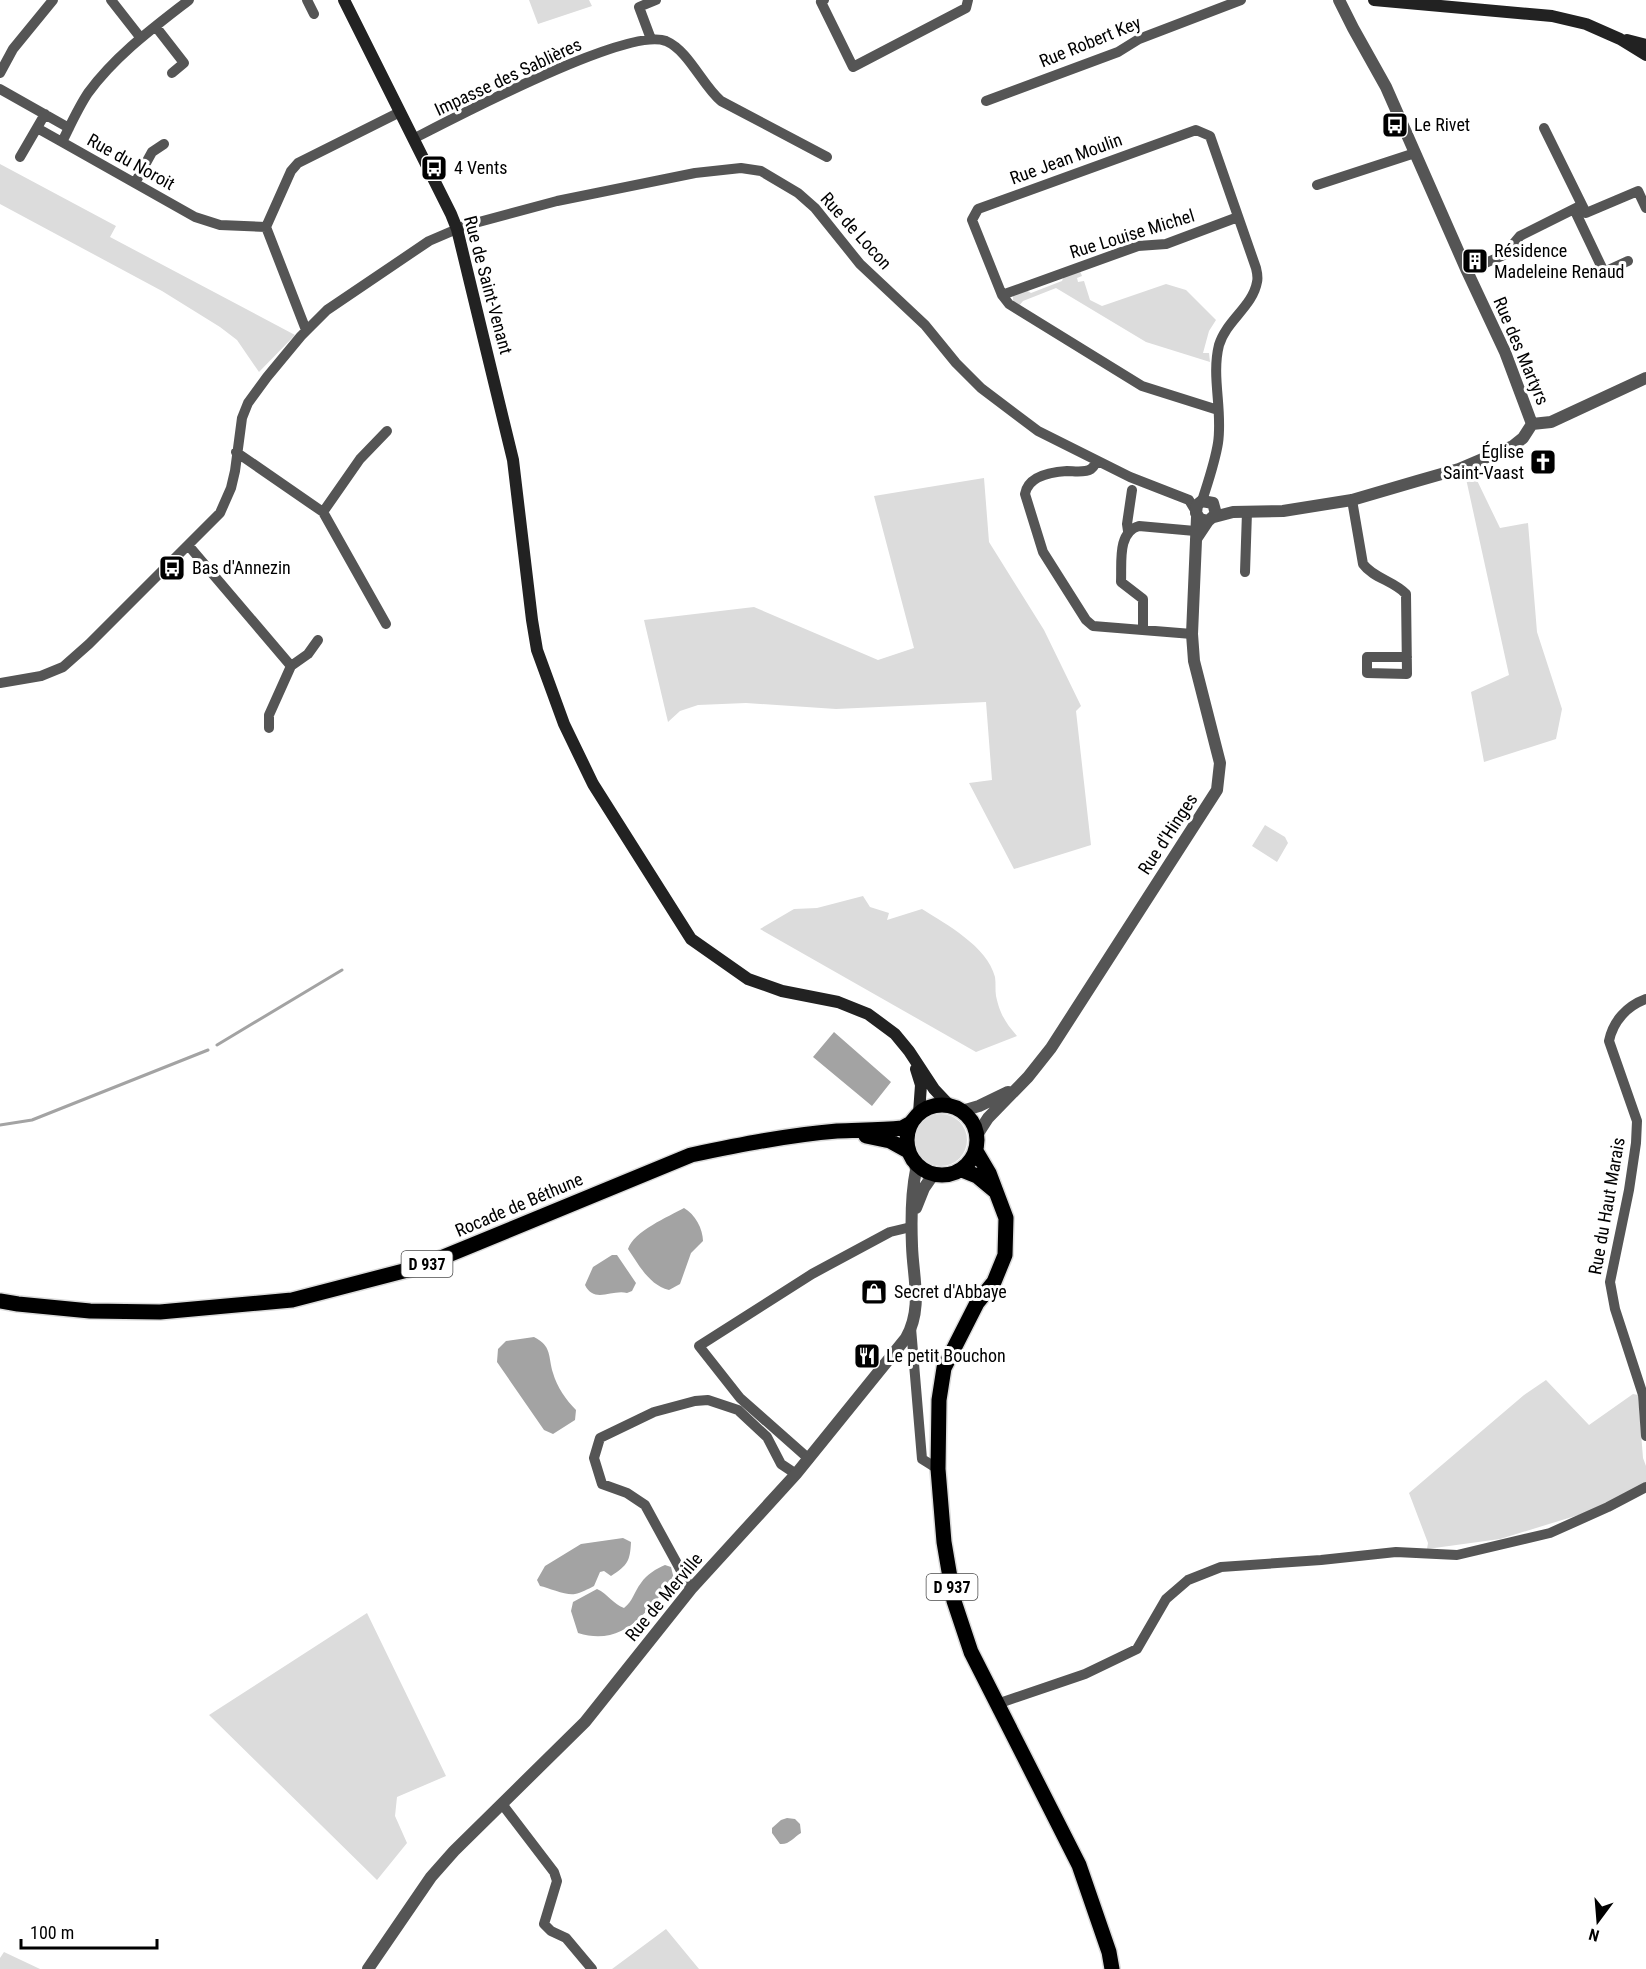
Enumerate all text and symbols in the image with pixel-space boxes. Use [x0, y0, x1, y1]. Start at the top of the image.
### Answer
street label: Rue Robert Key [1036, 11, 1144, 71]
street label: Impasse des Sablières [431, 33, 585, 120]
bus stop icon: Le Rivet [1380, 110, 1410, 140]
place label: Le Rivet [1414, 114, 1470, 135]
street label: Rue du Noroit [84, 129, 179, 194]
street label: Rue Jean Moulin [1007, 129, 1125, 189]
bus stop icon: 4 Vents [419, 153, 449, 183]
place label: 4 Vents [454, 157, 507, 178]
street label: Rue de Locon [816, 188, 896, 273]
street label: Rue Louise Michel [1067, 205, 1197, 262]
street label: Rue de Saint-Venant [460, 213, 517, 356]
place label: Résidence Madeleine Renaud [1494, 240, 1625, 282]
building icon: Résidence Madeleine Renaud [1460, 246, 1490, 276]
street label: Rue des Martyrs [1489, 294, 1554, 408]
place label: Église Saint-Vaast [1443, 441, 1524, 483]
church icon: Église Saint-Vaast [1528, 447, 1558, 477]
bus stop icon: Bas d'Annezin [157, 553, 187, 583]
place label: Bas d'Annezin [192, 557, 291, 578]
street label: Rue d'Hinges [1134, 789, 1202, 878]
street label: Rue du Haut Marais [1584, 1136, 1629, 1276]
street label: Rocade de Béthune [452, 1168, 586, 1241]
road number: D 937 [402, 1251, 452, 1277]
shop icon: Secret d'Abbaye [859, 1277, 889, 1307]
place label: Secret d'Abbaye [894, 1281, 1007, 1302]
restaurant icon: Le petit Bouchon [852, 1341, 882, 1371]
place label: Le petit Bouchon [886, 1345, 1006, 1366]
street label: Rue de Merville [621, 1548, 707, 1645]
road number: D 937 [926, 1574, 978, 1600]
north arrow [1568, 1891, 1628, 1951]
scale bar [21, 1912, 158, 1950]
text: 100 m [30, 1922, 74, 1943]
text: N [1587, 1924, 1601, 1945]

